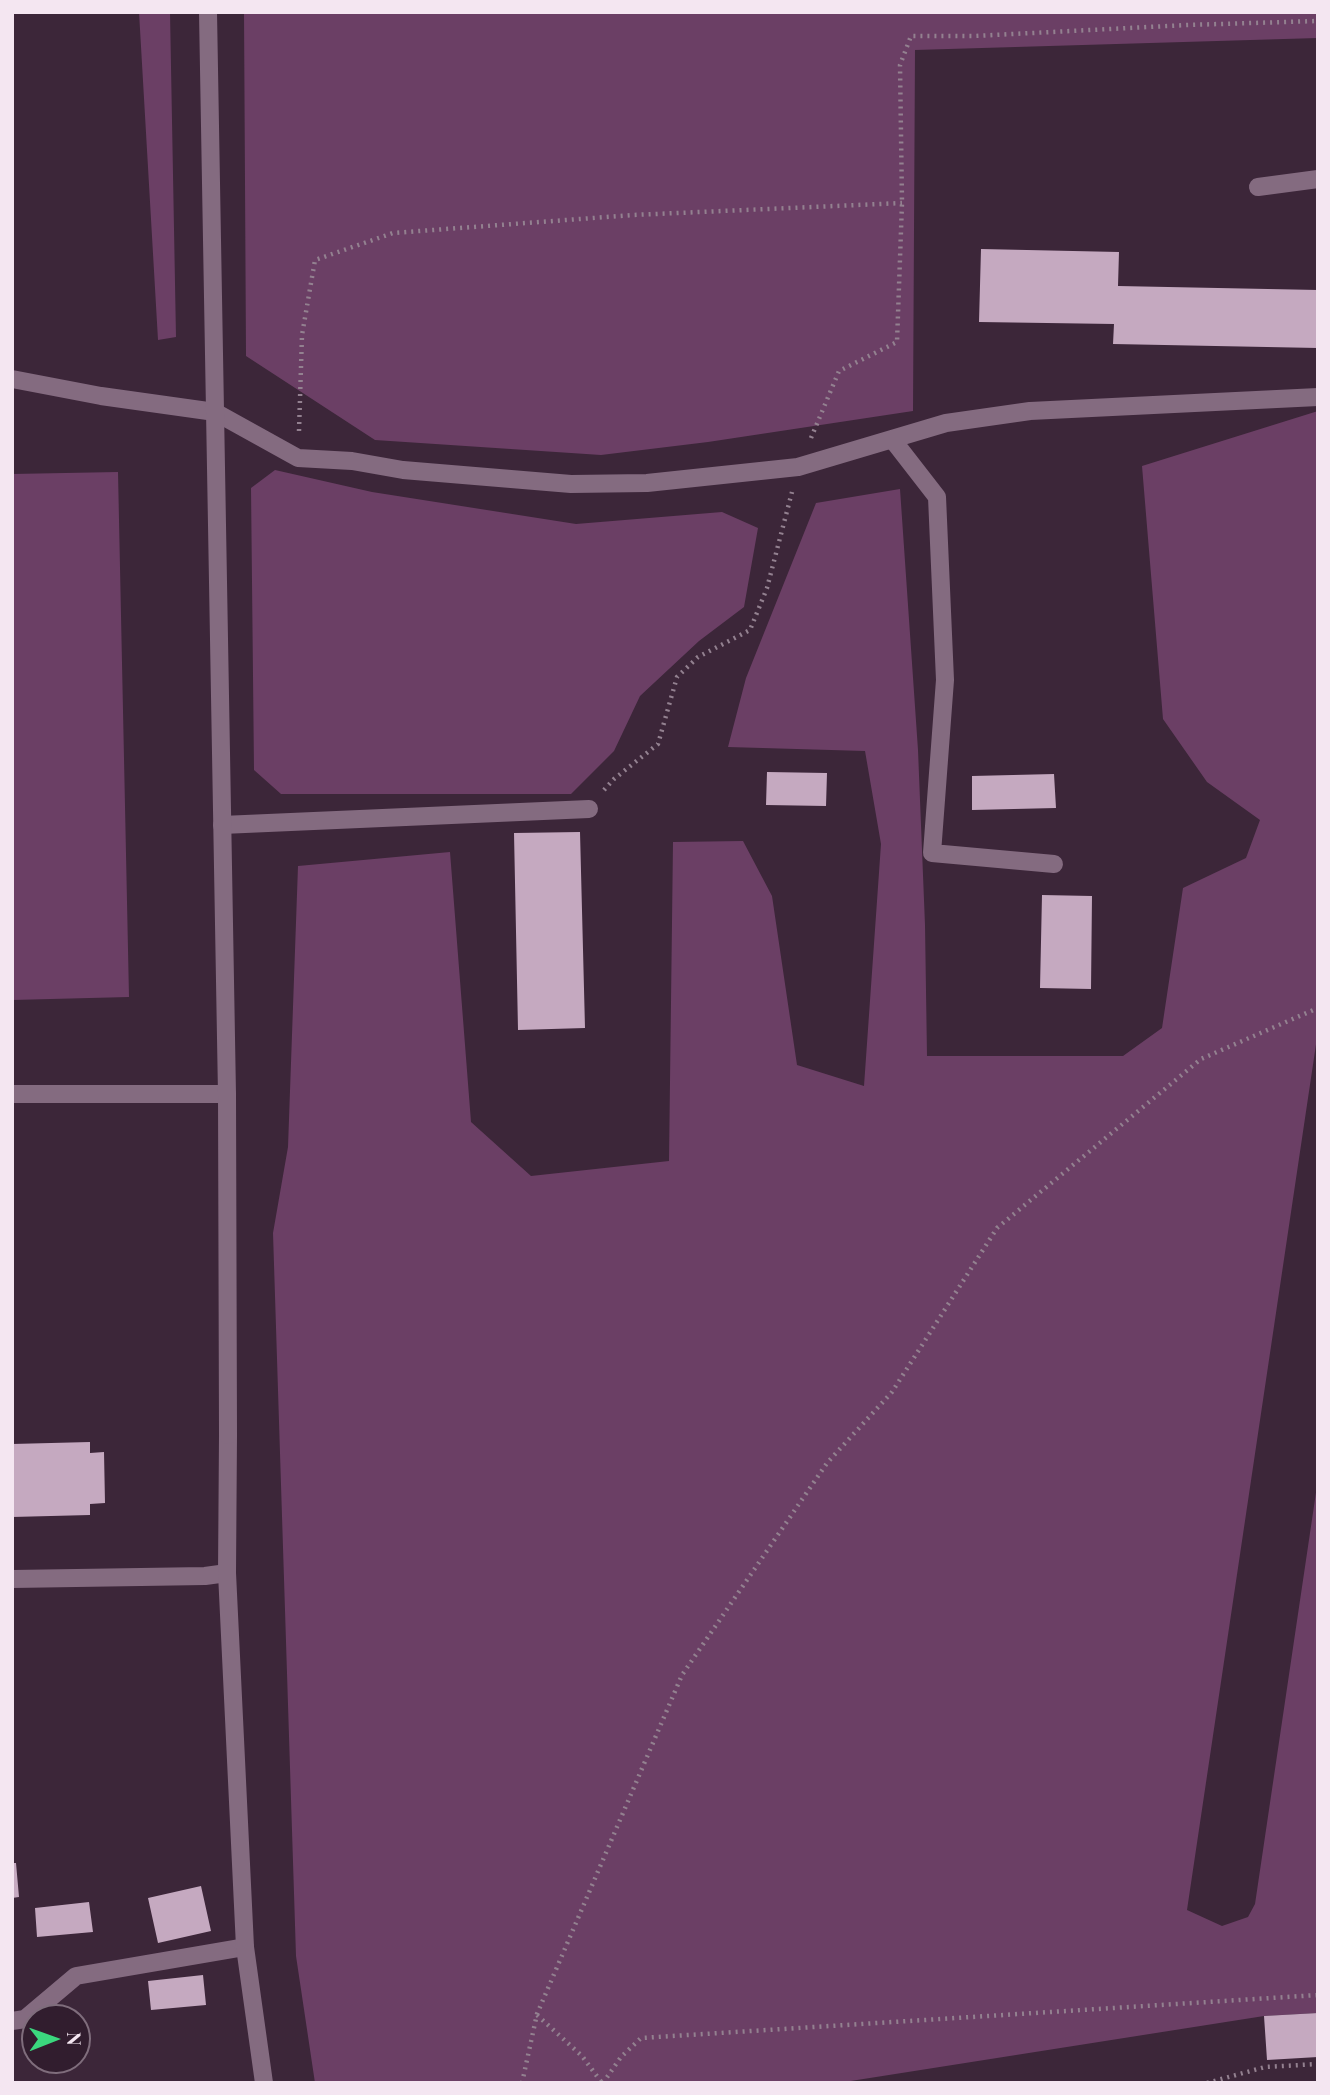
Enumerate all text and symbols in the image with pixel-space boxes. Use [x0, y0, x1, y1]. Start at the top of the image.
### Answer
north arrow [21, 2004, 91, 2074]
text: N [62, 2032, 88, 2046]

